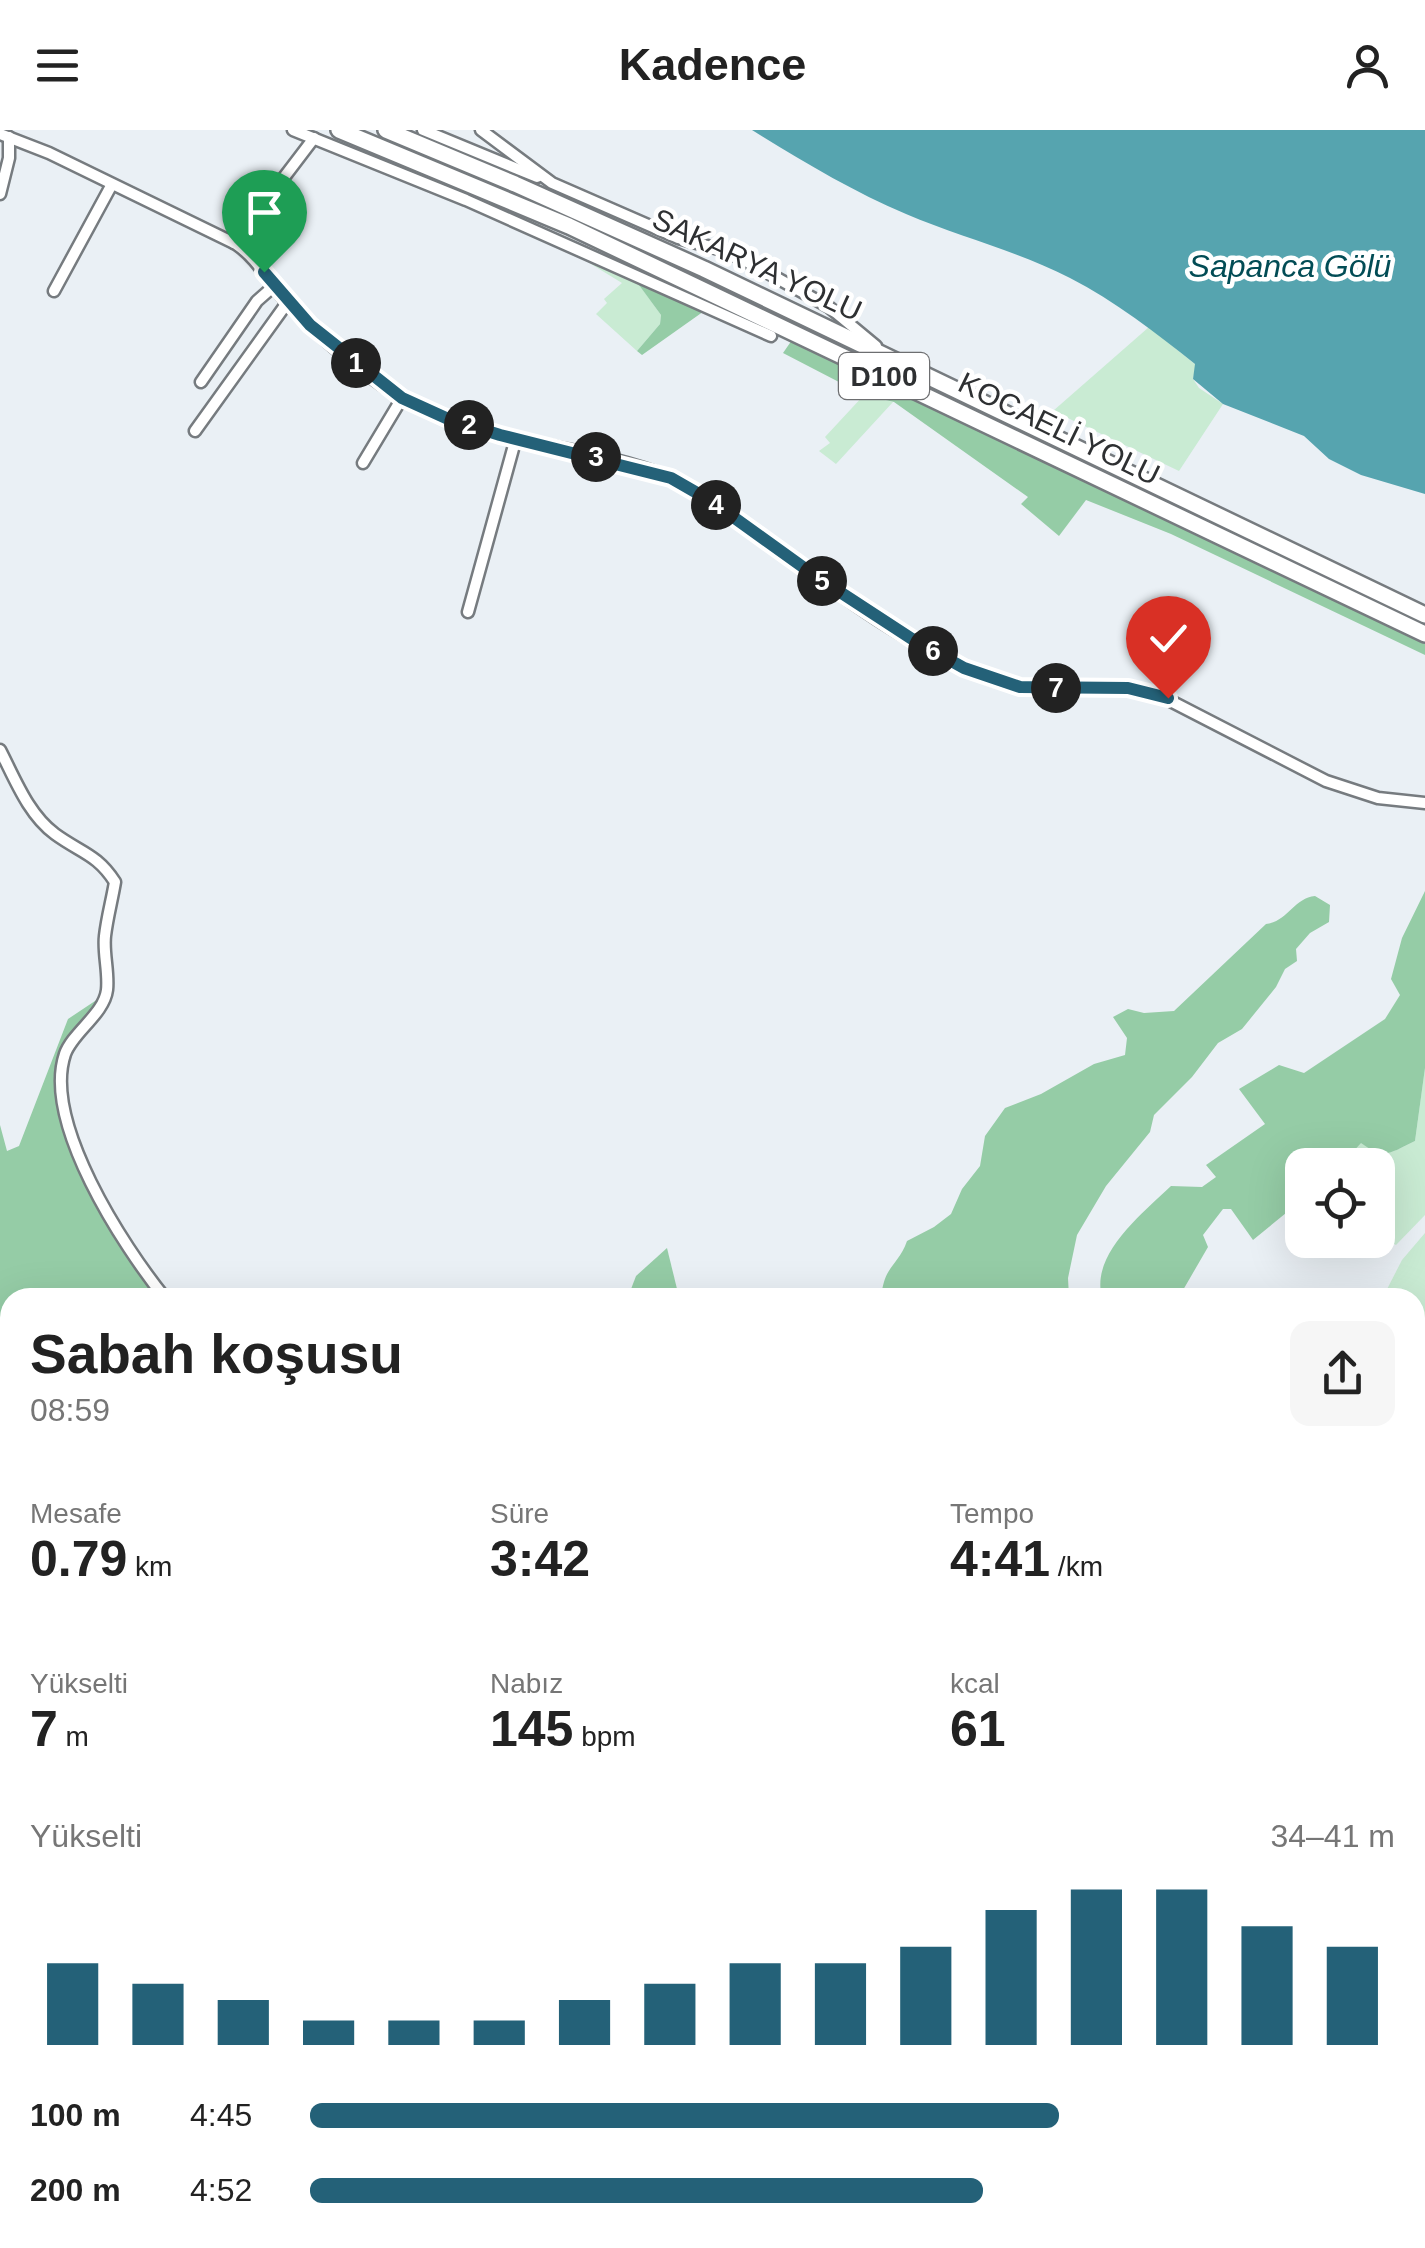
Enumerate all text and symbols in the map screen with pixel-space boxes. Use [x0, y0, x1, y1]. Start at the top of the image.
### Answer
icon: menu [30, 38, 85, 93]
icon: person [1340, 38, 1395, 93]
text: Kadence [619, 39, 806, 90]
pin [222, 170, 307, 273]
icon: arrive [237, 185, 292, 240]
street label: SAKARYA YOLU [647, 202, 867, 327]
water label: Sapanca Gölü [1189, 248, 1392, 284]
pin: 1 [331, 338, 381, 388]
text: 1 [348, 347, 364, 378]
road number: D100 [839, 353, 929, 399]
street label: KOCAELİ YOLU [953, 366, 1165, 492]
pin: 2 [444, 400, 494, 450]
text: 2 [461, 409, 477, 440]
pin: 3 [571, 432, 621, 482]
text: 3 [588, 441, 604, 472]
pin: 4 [691, 480, 741, 530]
text: 4 [708, 489, 724, 520]
pin: 5 [797, 556, 847, 606]
text: 5 [814, 565, 830, 596]
pin [1126, 596, 1211, 699]
icon: check [1141, 611, 1196, 666]
pin: 6 [908, 626, 958, 676]
text: 6 [925, 635, 941, 666]
pin: 7 [1031, 663, 1081, 713]
text: 7 [1048, 672, 1064, 703]
map controls [1285, 1148, 1395, 1258]
button: locate [1285, 1148, 1395, 1258]
button: share [1290, 1321, 1395, 1426]
text: Sabah koşusu [30, 1323, 403, 1385]
text: 08:59 [30, 1392, 110, 1428]
text: Mesafe [30, 1498, 122, 1529]
text: Süre [490, 1498, 549, 1529]
text: Tempo [950, 1498, 1034, 1529]
text: 0.79 [30, 1531, 127, 1587]
text: 3:42 [490, 1531, 590, 1587]
text: 4:41 [950, 1531, 1050, 1587]
text: km [127, 1551, 172, 1582]
text: /km [1050, 1551, 1103, 1582]
text: Yükselti [30, 1668, 128, 1699]
text: Nabız [490, 1668, 563, 1699]
text: kcal [950, 1668, 1000, 1699]
text: 7 [30, 1701, 58, 1757]
text: 145 [490, 1701, 573, 1757]
text: 61 [950, 1701, 1006, 1757]
text: m [58, 1721, 89, 1752]
text: bpm [573, 1721, 636, 1752]
text: Yükselti [30, 1818, 142, 1854]
text: 34–41 m [1270, 1818, 1395, 1854]
text: 100 m [30, 2097, 121, 2133]
text: 4:45 [190, 2097, 252, 2133]
text: 200 m [30, 2172, 121, 2208]
text: 4:52 [190, 2172, 252, 2208]

